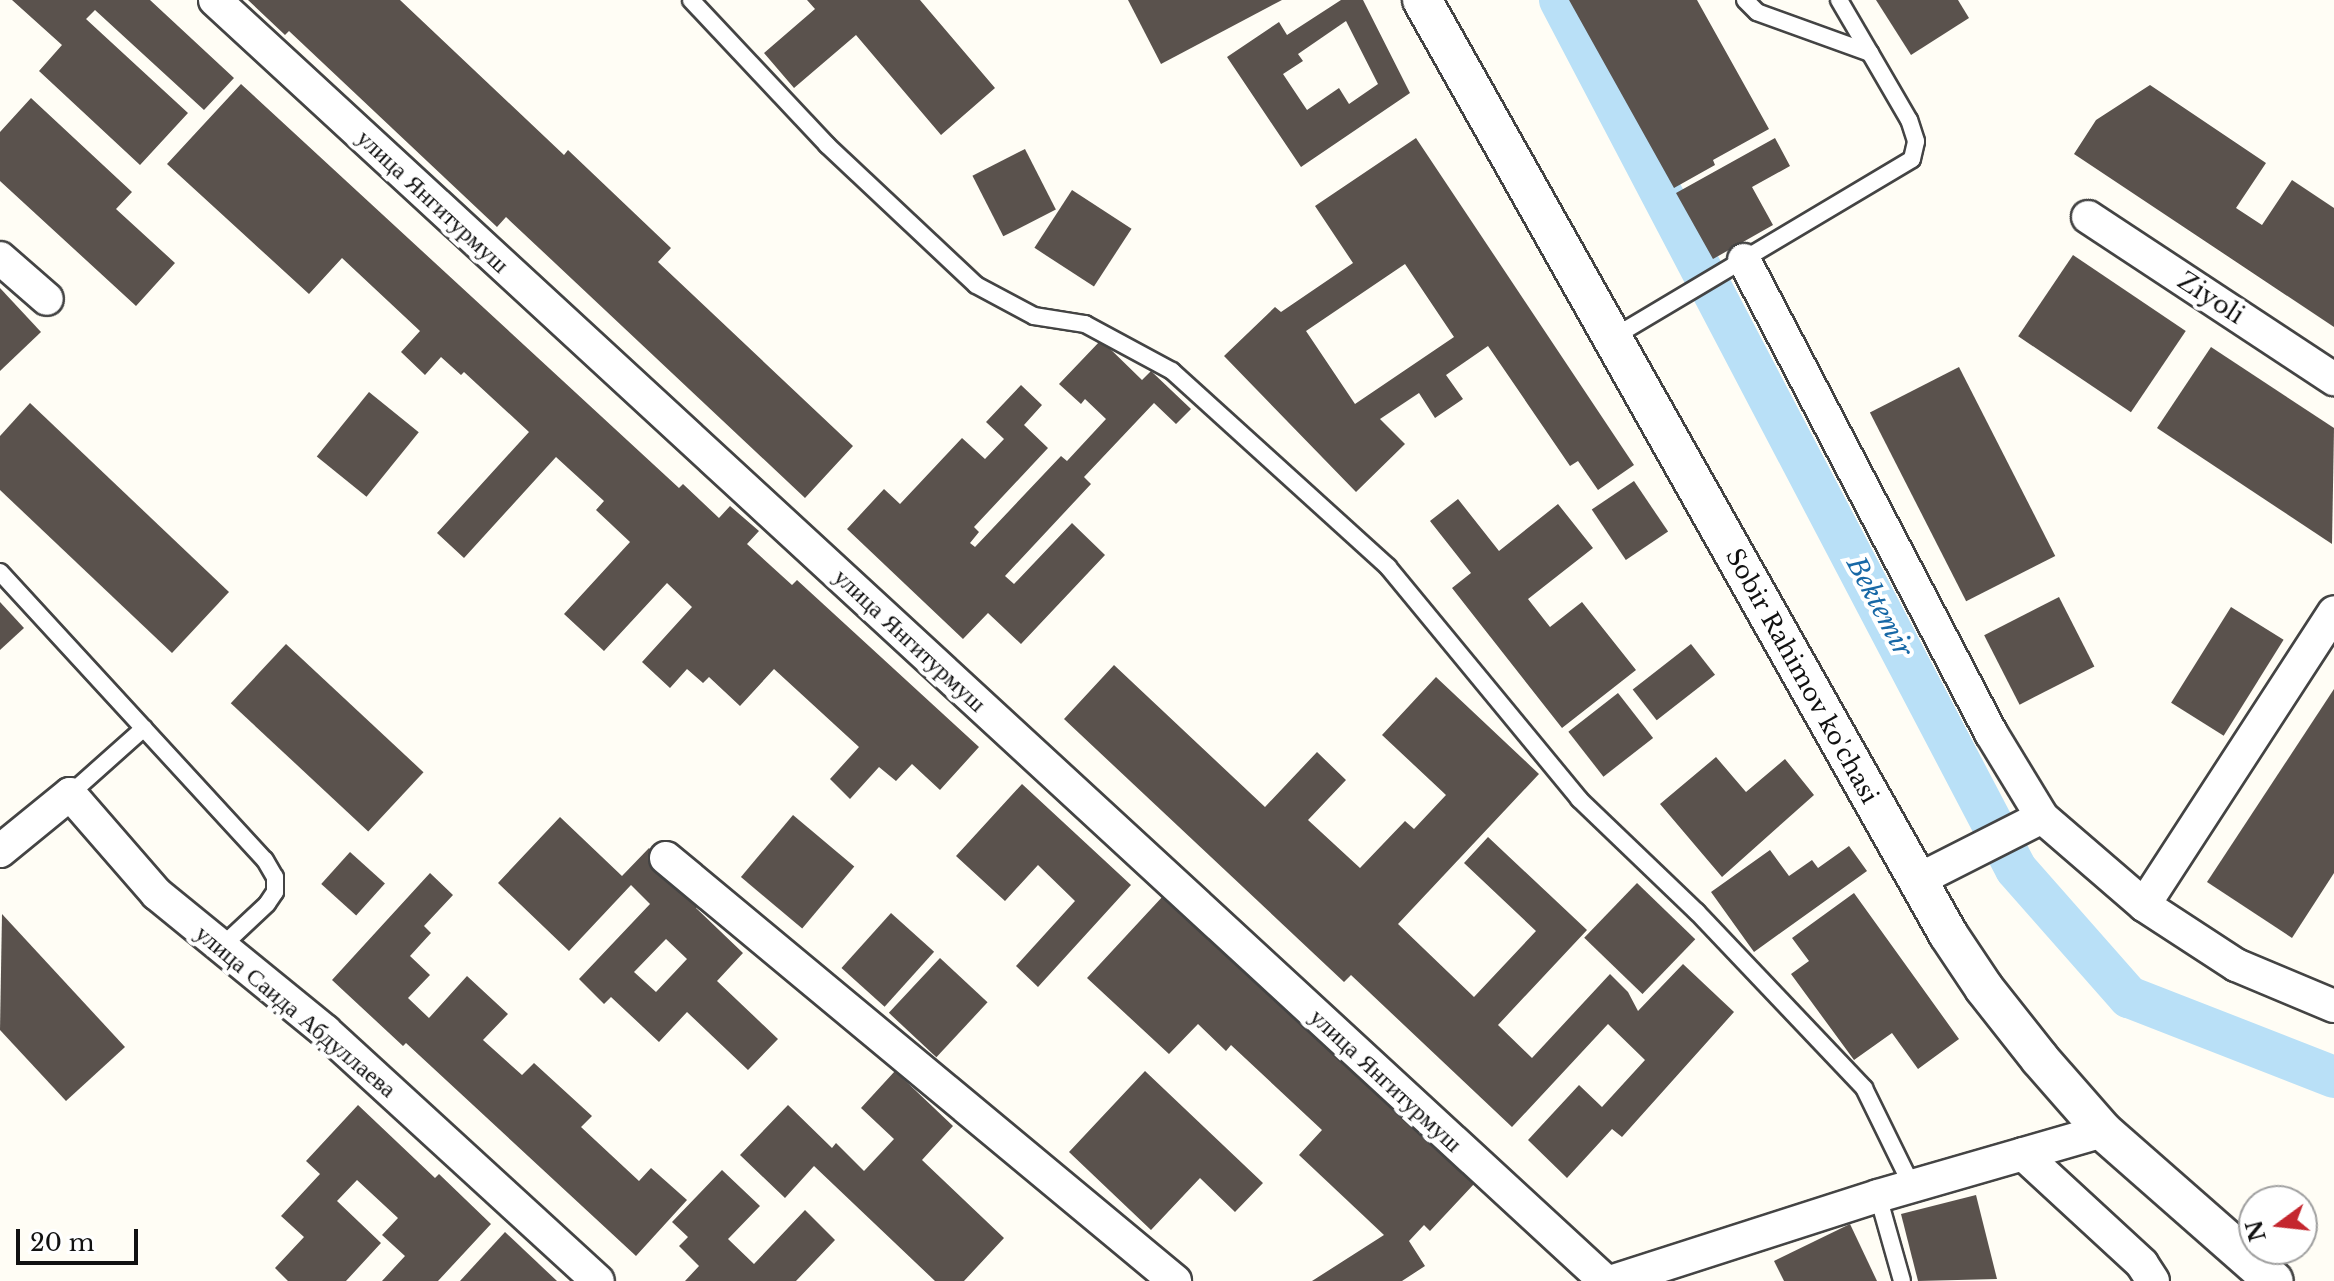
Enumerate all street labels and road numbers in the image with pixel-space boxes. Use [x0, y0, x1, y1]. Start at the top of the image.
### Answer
street label: улица Янгитурмуш [351, 123, 515, 279]
street label: Ziyoli [2173, 266, 2249, 330]
street label: Sobir Rahimov ko'chasi [1720, 543, 1884, 809]
street label: улица Янгитурмуш [828, 562, 992, 718]
street label: улица Саида Абдуллаева [190, 919, 402, 1103]
street label: улица Янгитурмуш [1304, 1002, 1468, 1158]

